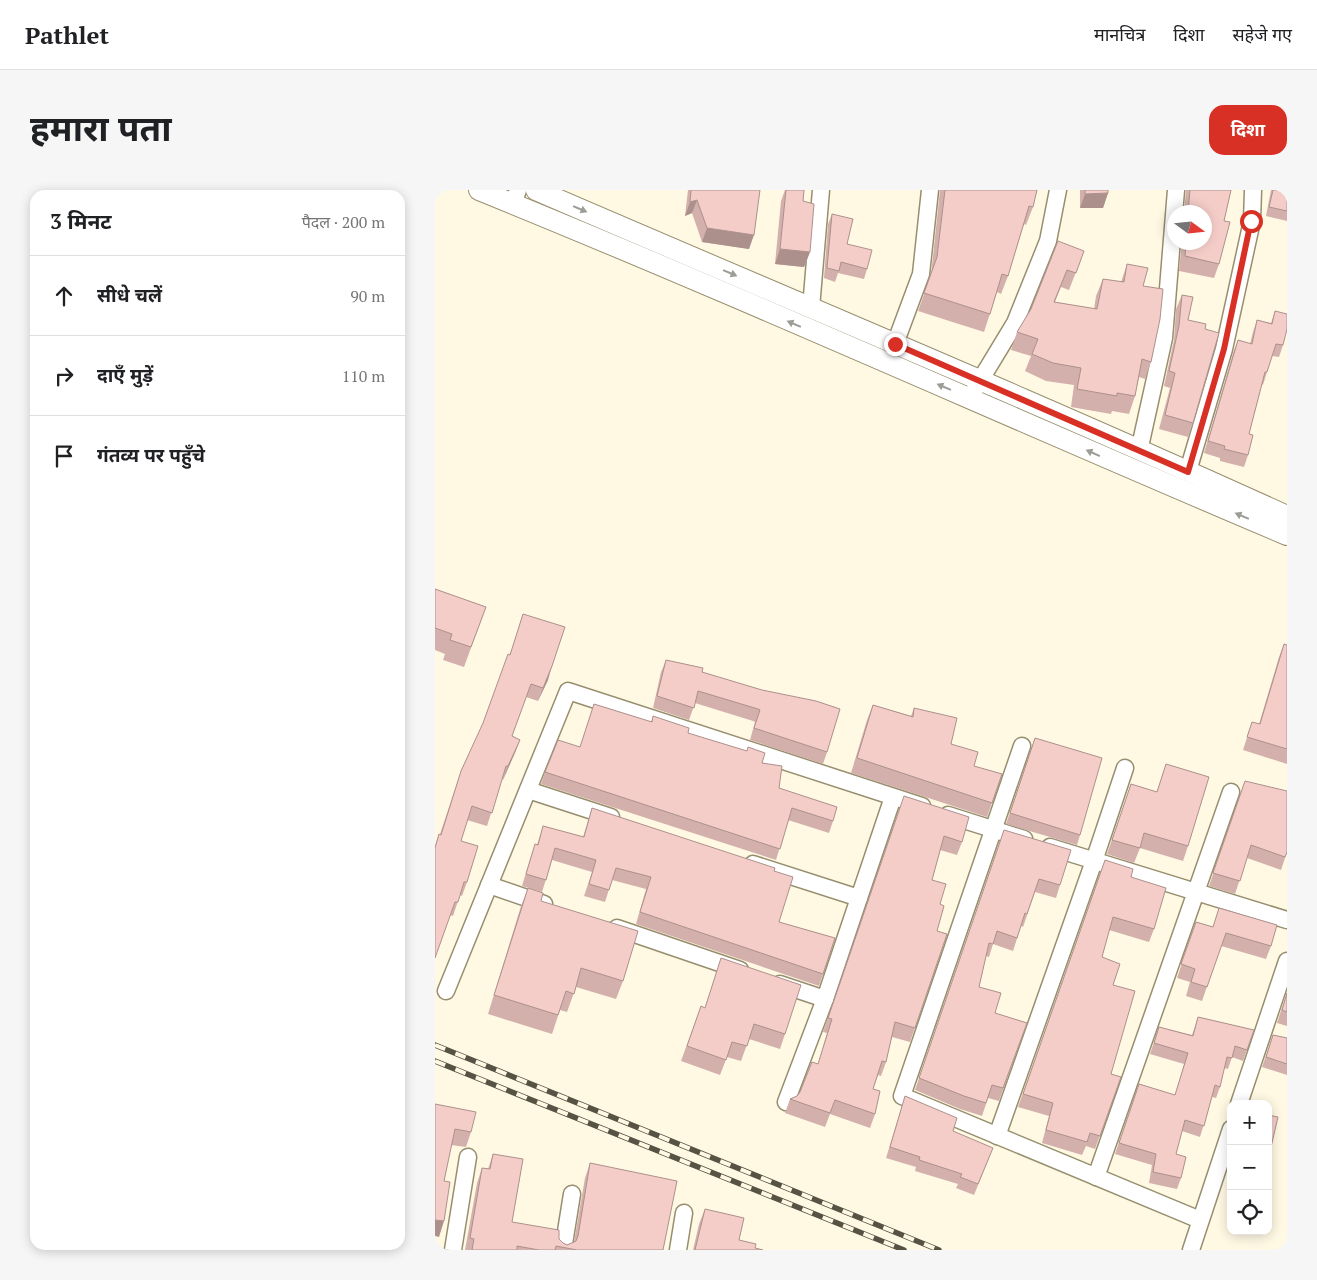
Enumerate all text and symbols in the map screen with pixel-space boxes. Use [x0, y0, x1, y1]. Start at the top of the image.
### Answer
text: Pathlet [25, 19, 109, 51]
text: मानचित्र [1094, 22, 1145, 46]
text: दिशा [1173, 22, 1204, 46]
text: सहेजे गए [1232, 22, 1292, 46]
text: हमारा पता [30, 105, 172, 151]
button: दिशा [1209, 105, 1287, 155]
north arrow [1167, 205, 1212, 250]
one-way arrow [573, 206, 587, 214]
text: 3 मिनट [50, 207, 112, 235]
route start [1240, 210, 1263, 233]
text: पैदल · 200 m [302, 211, 385, 233]
one-way arrow [723, 270, 737, 278]
icon: ahead [50, 282, 78, 310]
text: सीधे चलें [97, 282, 162, 307]
text: 90 m [350, 285, 385, 307]
one-way arrow [787, 319, 801, 327]
route end [884, 333, 907, 356]
icon: right [50, 362, 78, 390]
text: दाएँ मुड़ें [97, 362, 153, 387]
text: 110 m [342, 365, 385, 387]
one-way arrow [937, 383, 951, 391]
icon: arrive [50, 442, 78, 470]
text: गंतव्य पर पहुँचे [97, 442, 205, 467]
one-way arrow [1086, 448, 1100, 456]
one-way arrow [1235, 512, 1249, 520]
map controls [1227, 1100, 1272, 1235]
button: + [1227, 1100, 1272, 1145]
button: − [1227, 1145, 1272, 1190]
button: locate [1227, 1190, 1272, 1235]

